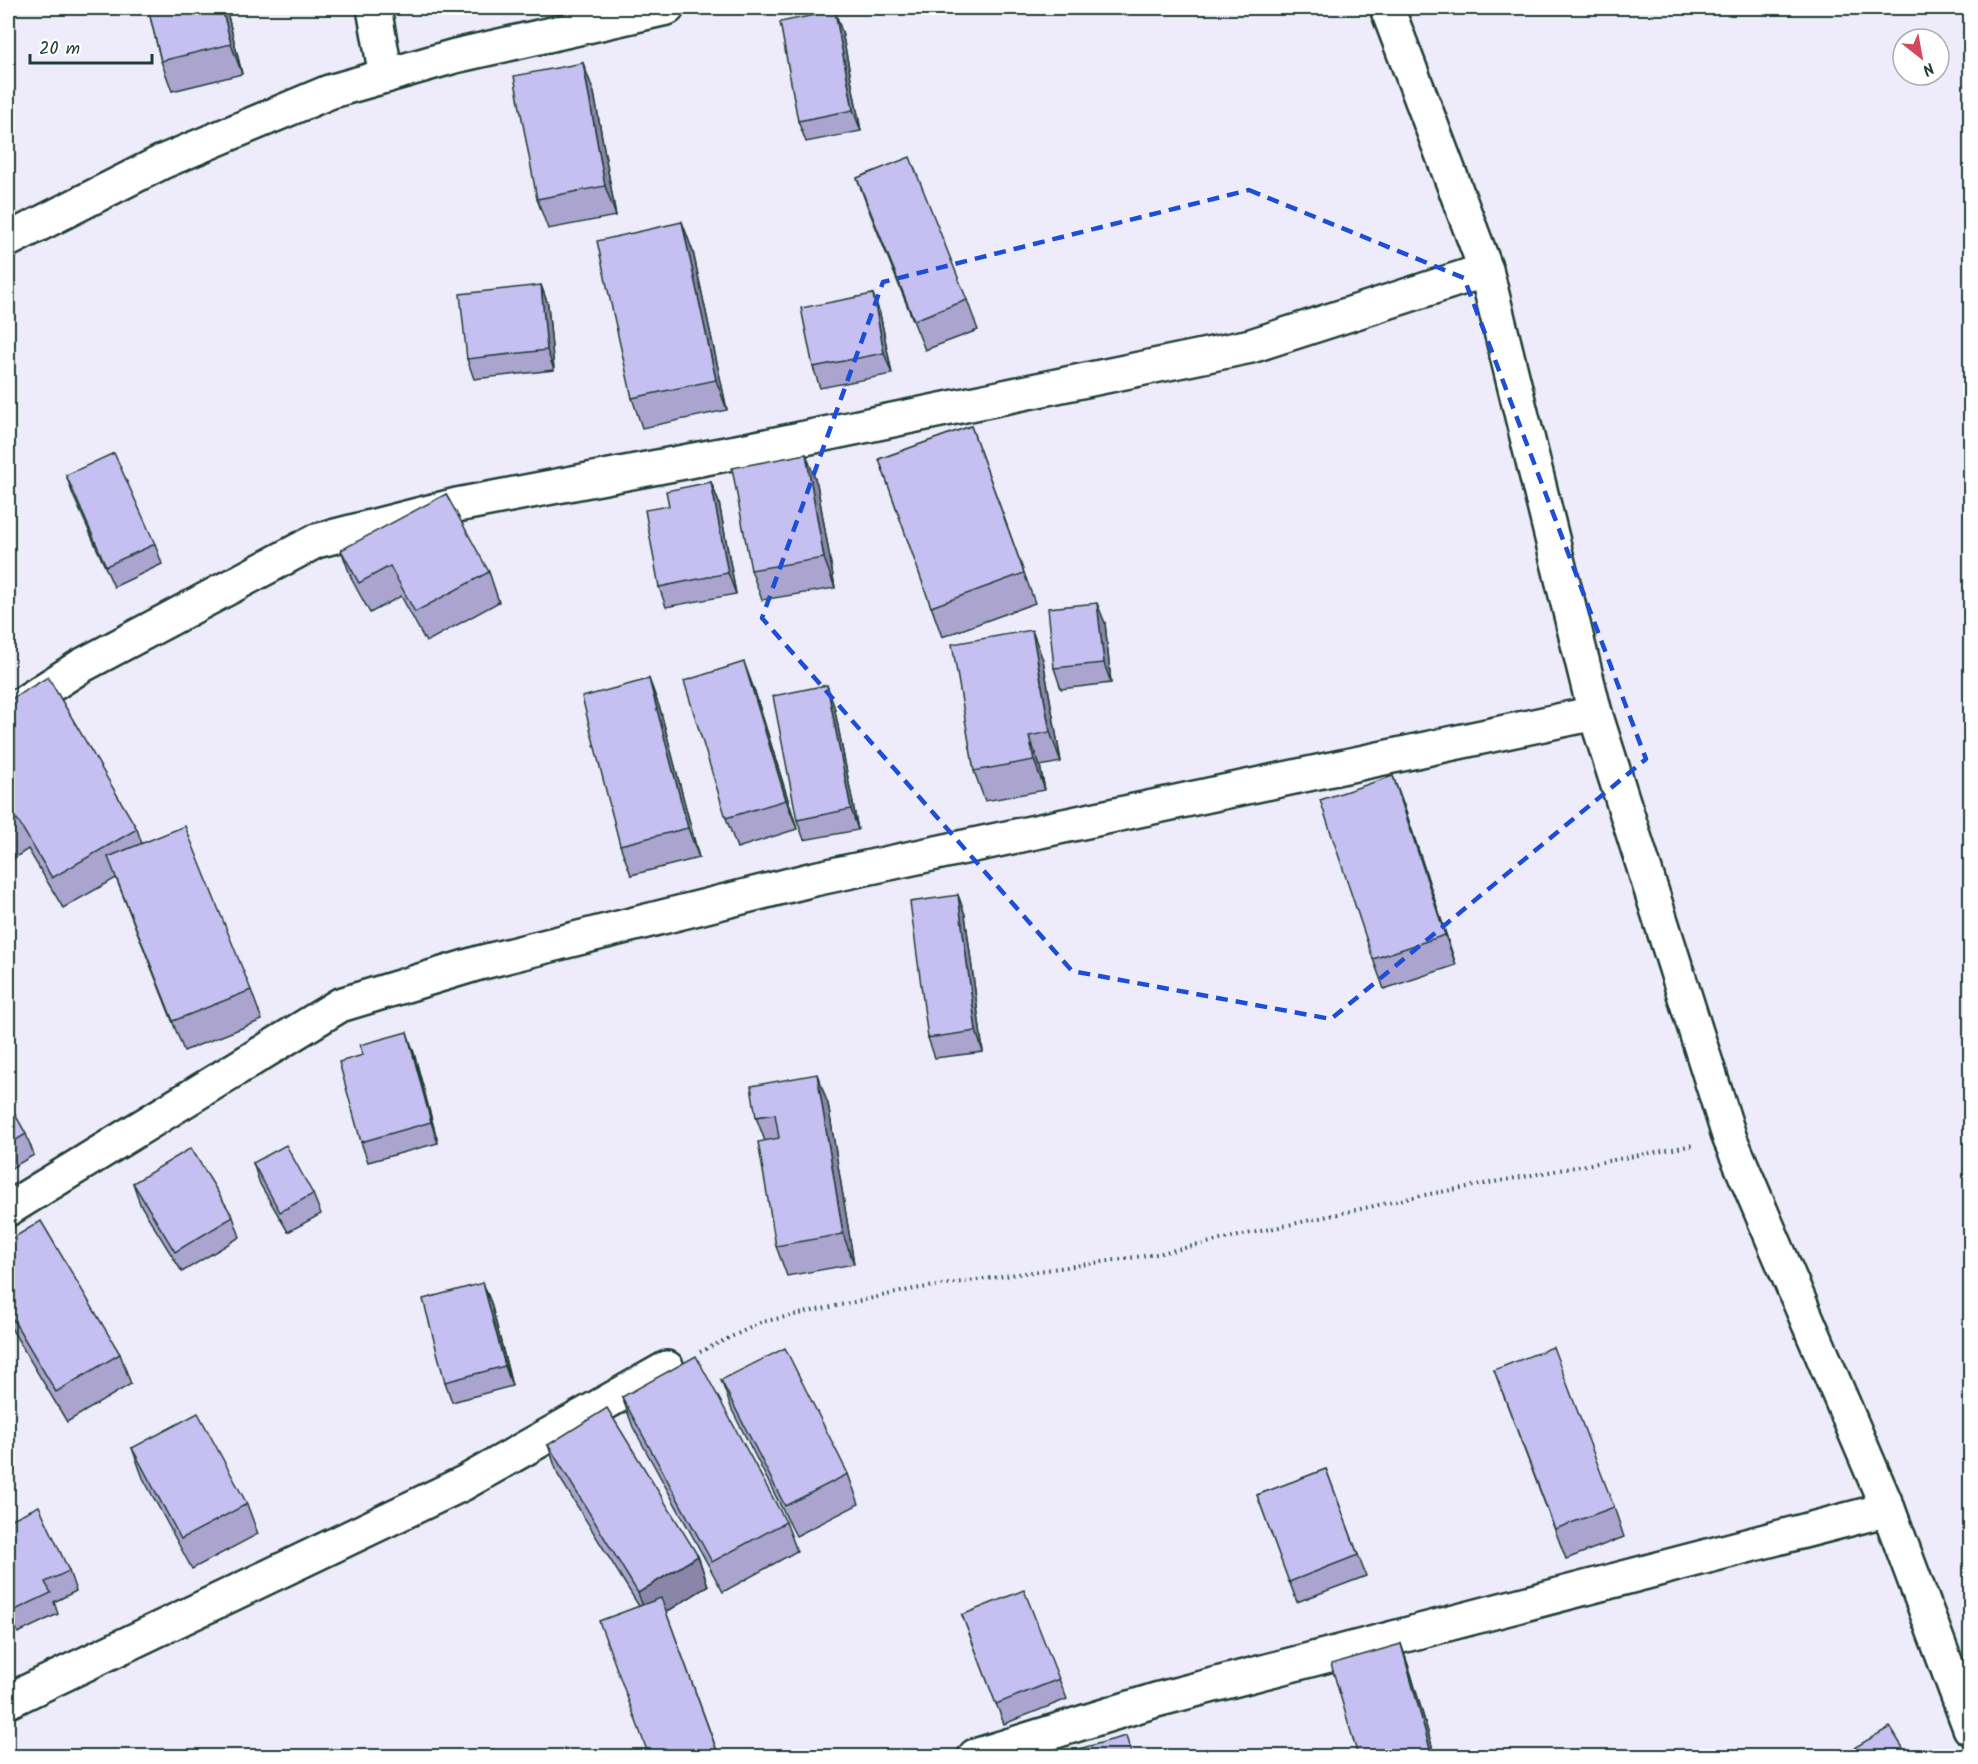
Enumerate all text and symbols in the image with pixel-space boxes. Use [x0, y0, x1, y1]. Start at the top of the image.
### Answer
scale bar [30, 27, 152, 65]
north arrow [1891, 27, 1951, 87]
text: 20 m [39, 35, 80, 64]
text: N [1917, 55, 1939, 82]

